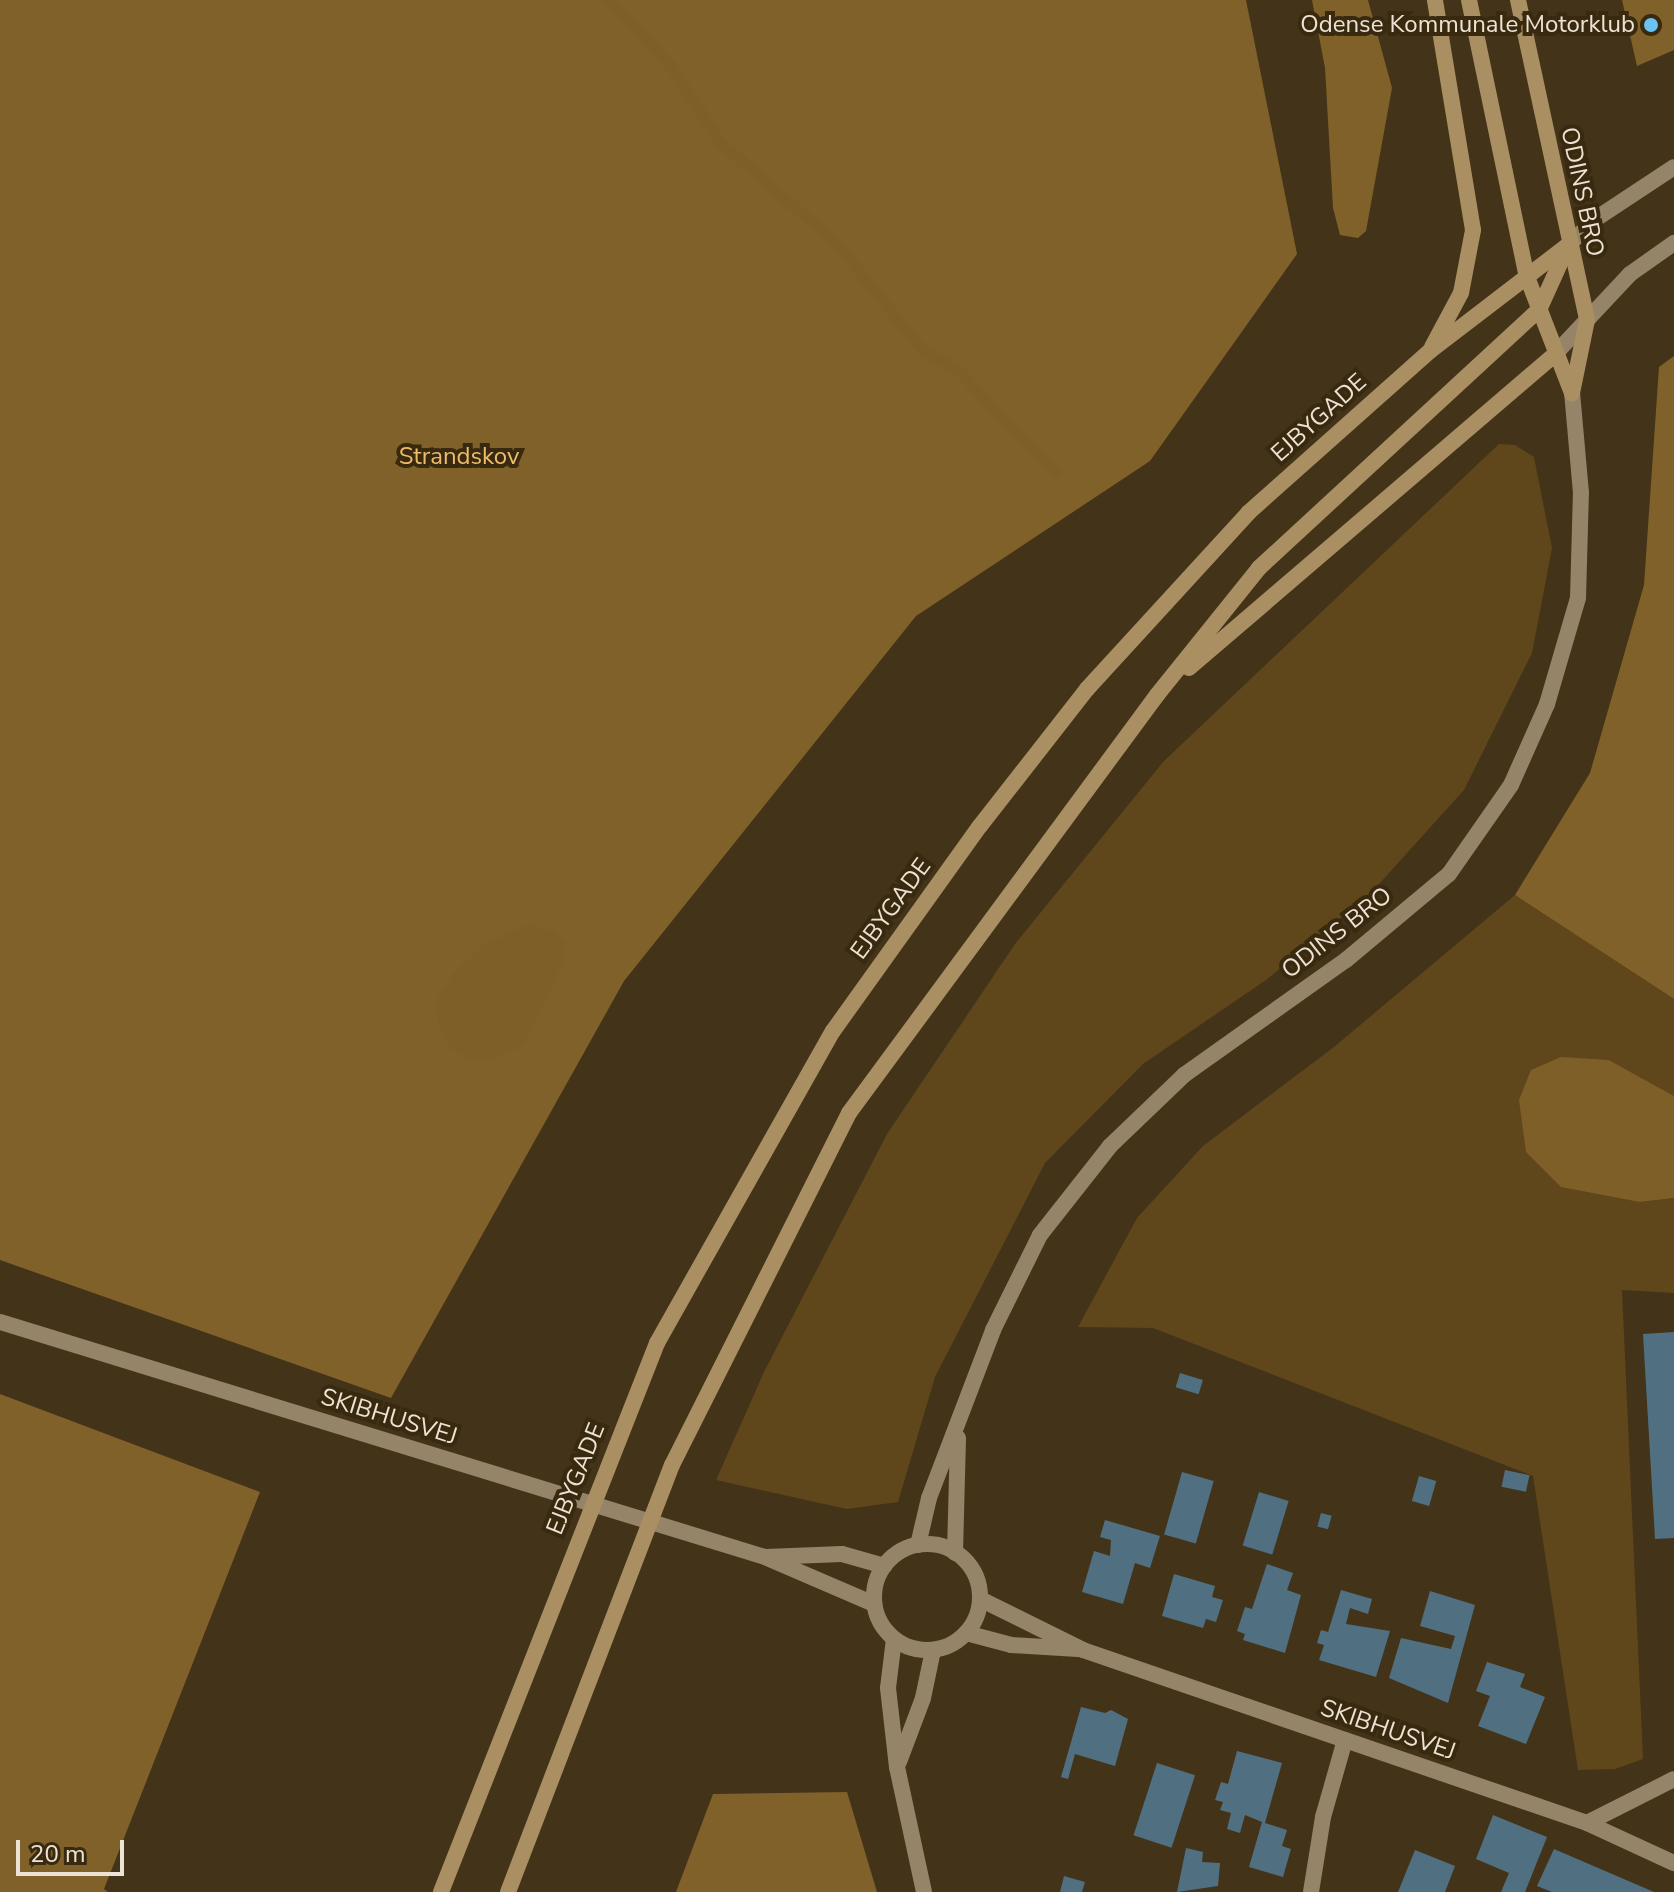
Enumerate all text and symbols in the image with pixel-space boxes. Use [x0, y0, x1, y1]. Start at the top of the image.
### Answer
place label: Odense Kommunale Motorklub [1300, 11, 1635, 39]
marker: Odense Kommunale Motorklub [1642, 16, 1660, 34]
street label: ODINS BRO [1554, 125, 1610, 259]
street label: EJBYGADE [1266, 368, 1372, 468]
park label: Strandskov [399, 443, 519, 471]
street label: EJBYGADE [845, 853, 937, 965]
street label: ODINS BRO [1276, 881, 1398, 985]
street label: SKIBHUSVEJ [317, 1383, 461, 1451]
street label: EJBYGADE [541, 1419, 611, 1539]
street label: SKIBHUSVEJ [1317, 1693, 1459, 1767]
scale bar [20, 1824, 128, 1874]
text: 20 m [30, 1838, 86, 1870]

